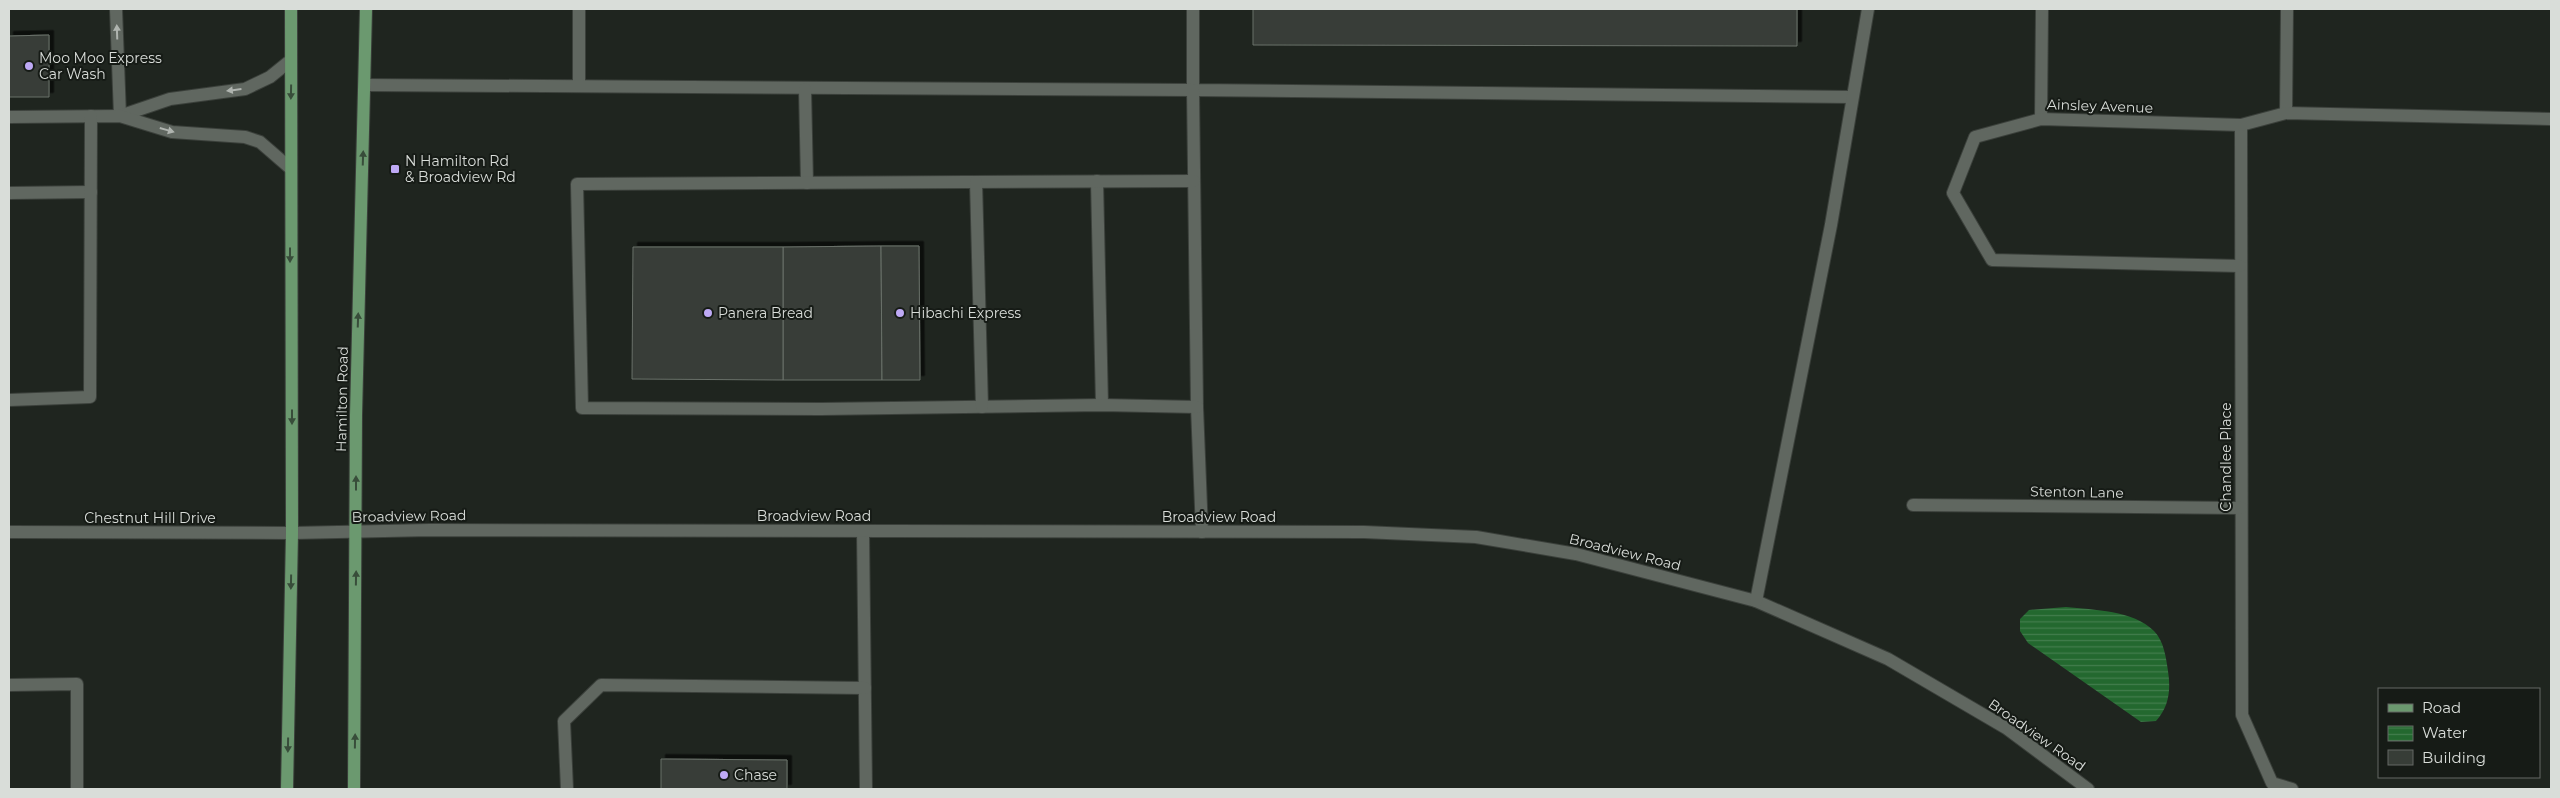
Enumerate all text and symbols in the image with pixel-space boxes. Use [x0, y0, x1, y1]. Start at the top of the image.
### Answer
one-way arrow [112, 24, 120, 40]
place label: Moo Moo Express Car Wash [39, 49, 162, 83]
marker: Moo Moo Express Car Wash [23, 60, 35, 72]
one-way arrow [287, 85, 295, 101]
one-way arrow [226, 87, 242, 95]
street label: Ainsley Avenue [2047, 95, 2153, 117]
one-way arrow [159, 127, 174, 135]
one-way arrow [359, 149, 367, 165]
place label: N Hamilton Rd & Broadview Rd [405, 152, 516, 186]
marker: N Hamilton Rd & Broadview Rd [389, 163, 401, 175]
one-way arrow [286, 247, 294, 263]
place label: Panera Bread [718, 304, 813, 322]
place label: Hibachi Express [910, 304, 1021, 322]
marker: Panera Bread [702, 307, 714, 319]
marker: Hibachi Express [894, 307, 906, 319]
one-way arrow [355, 312, 363, 328]
street label: Hamilton Road [332, 346, 352, 452]
street label: Chandlee Place [2217, 402, 2235, 512]
one-way arrow [288, 410, 296, 426]
one-way arrow [352, 474, 360, 490]
street label: Stenton Lane [2030, 482, 2124, 502]
street label: Broadview Road [351, 506, 467, 526]
street label: Broadview Road [757, 507, 871, 525]
street label: Broadview Road [1162, 508, 1276, 526]
street label: Chestnut Hill Drive [84, 509, 216, 527]
street label: Broadview Road [1567, 529, 1683, 575]
one-way arrow [352, 570, 360, 586]
one-way arrow [287, 574, 295, 590]
legend [2378, 688, 2540, 778]
street label: Broadview Road [1985, 695, 2089, 775]
text: Road [2422, 698, 2461, 717]
text: Water [2422, 723, 2468, 742]
one-way arrow [351, 732, 359, 748]
one-way arrow [284, 737, 292, 753]
text: Building [2422, 748, 2486, 767]
place label: Chase [734, 766, 777, 784]
marker: Chase [718, 769, 730, 781]

